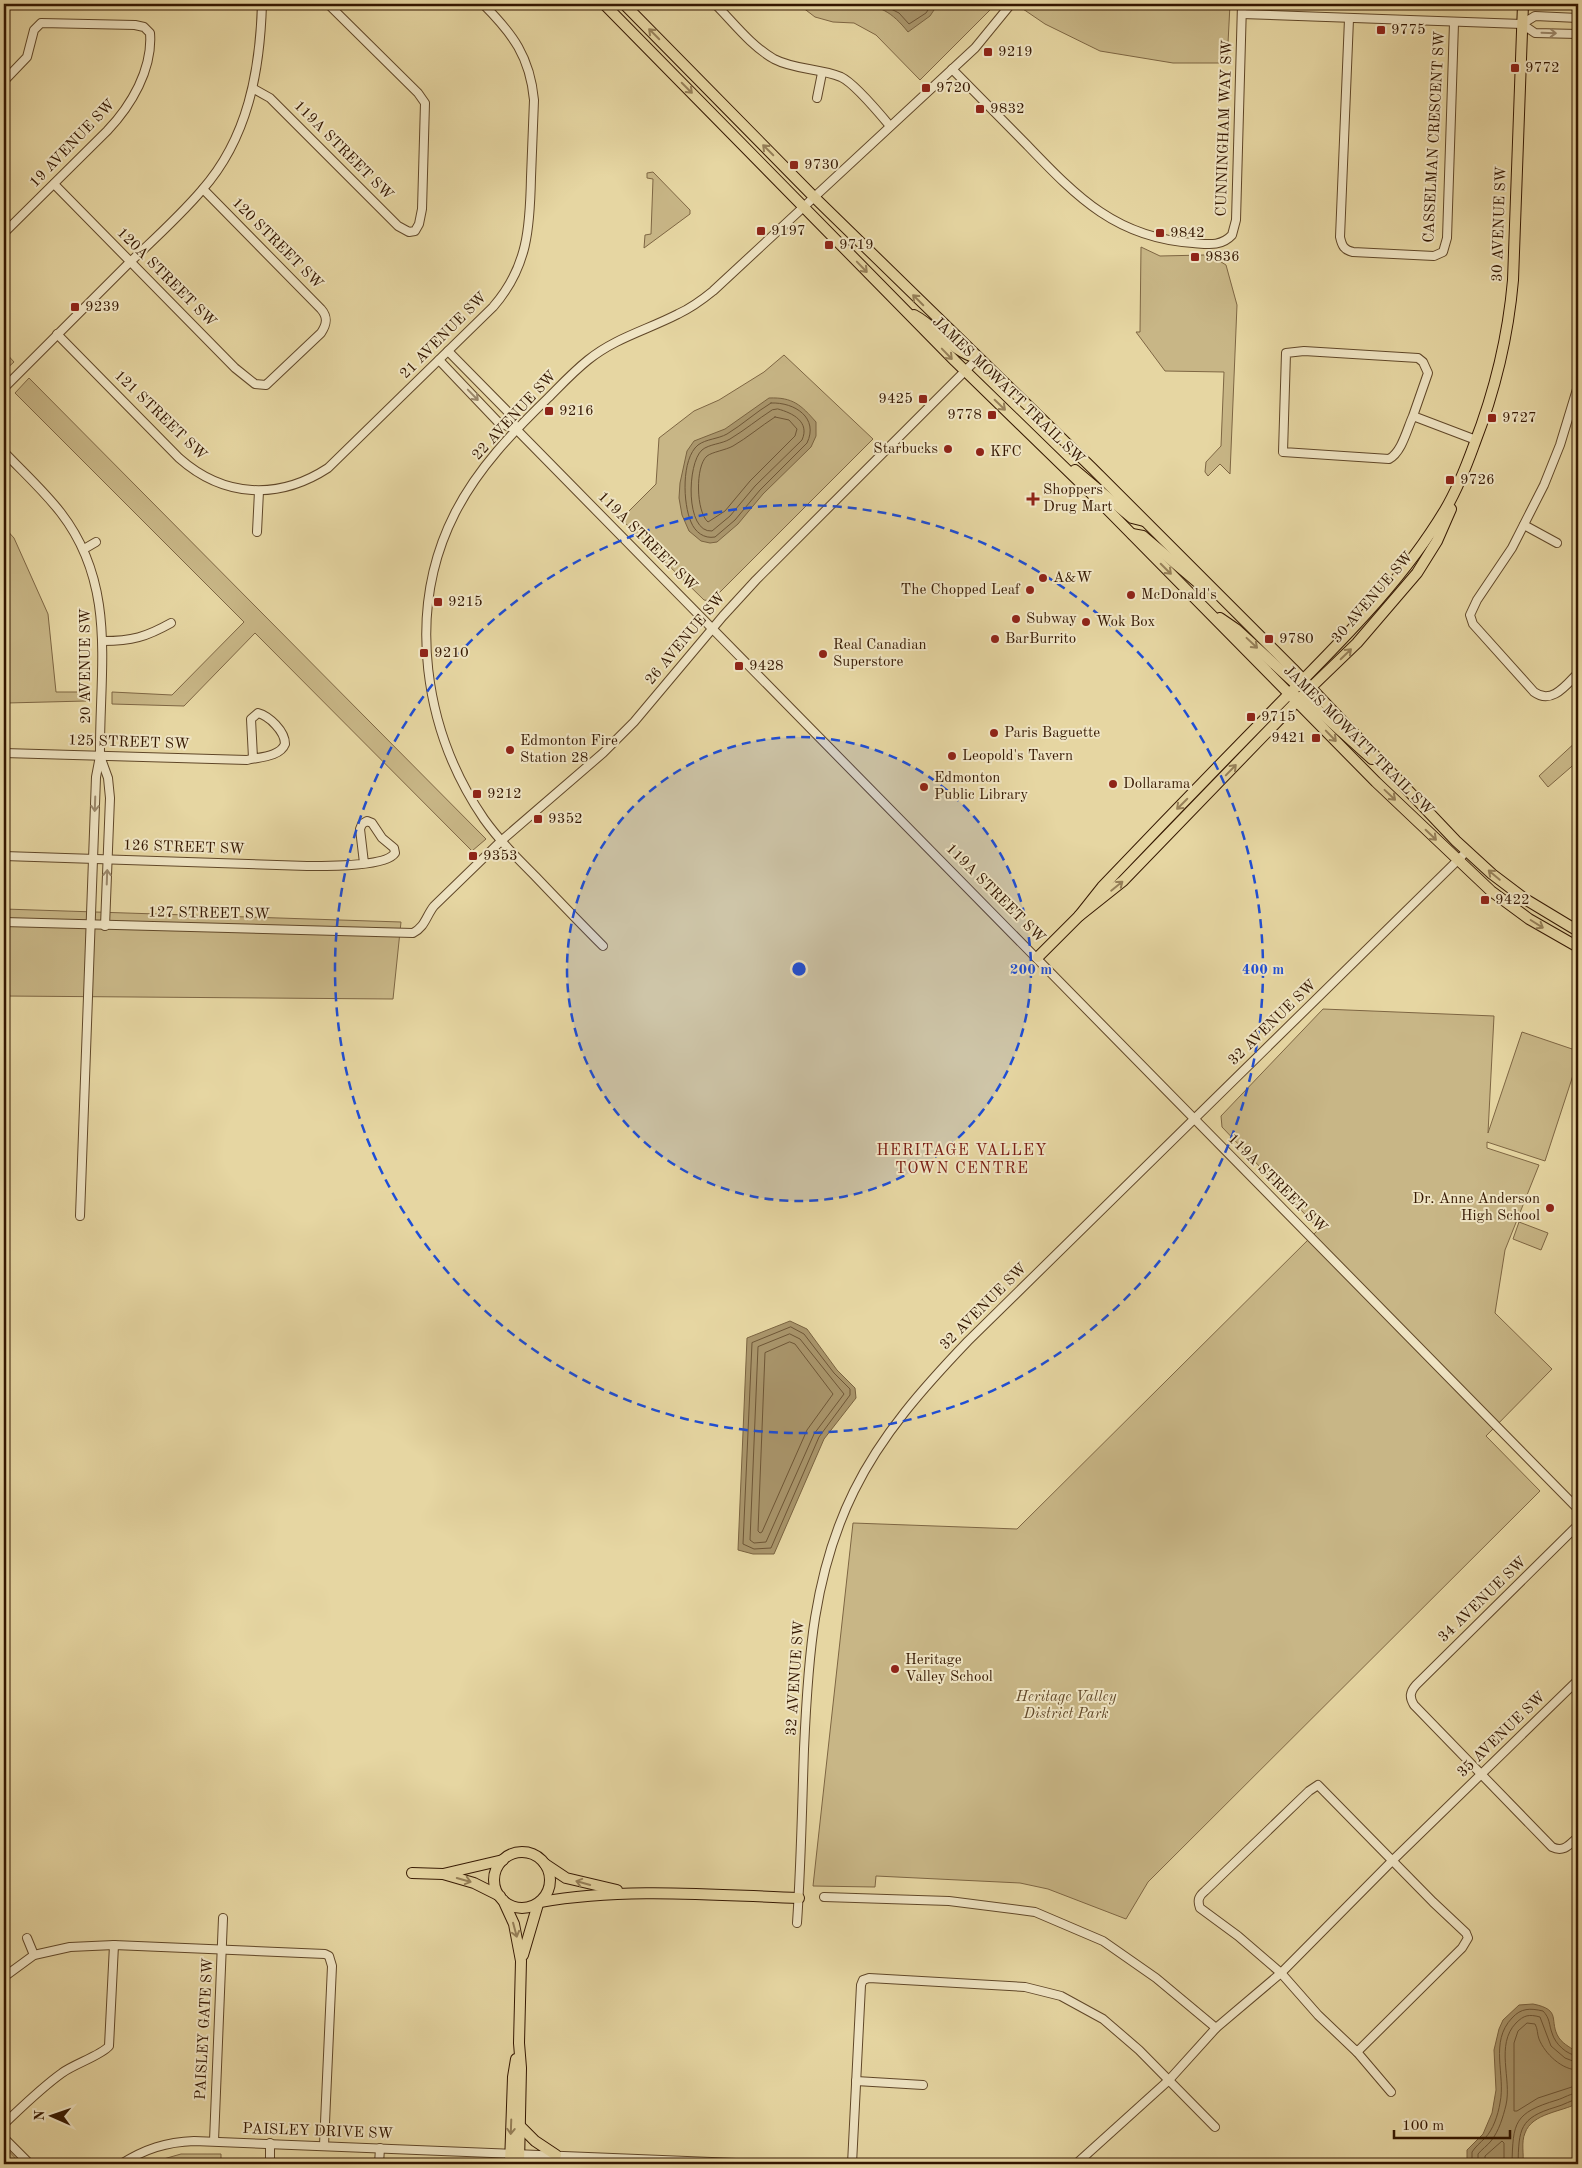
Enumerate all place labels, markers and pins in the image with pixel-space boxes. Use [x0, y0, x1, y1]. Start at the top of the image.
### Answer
place label: 9775 [1391, 23, 1426, 38]
marker: 9775 [1375, 24, 1387, 36]
place label: 9219 [998, 45, 1033, 60]
marker: 9219 [982, 46, 994, 58]
place label: 9772 [1525, 61, 1560, 76]
marker: 9772 [1509, 62, 1521, 74]
place label: 9720 [936, 81, 971, 96]
marker: 9720 [920, 82, 932, 94]
place label: 9832 [990, 102, 1025, 117]
marker: 9832 [974, 103, 986, 115]
place label: 9730 [804, 158, 839, 173]
marker: 9730 [788, 159, 800, 171]
place label: 9197 [771, 224, 806, 239]
marker: 9197 [755, 225, 767, 237]
place label: 9842 [1170, 226, 1205, 241]
marker: 9842 [1154, 227, 1166, 239]
place label: 9719 [839, 238, 874, 253]
marker: 9719 [823, 239, 835, 251]
place label: 9836 [1205, 250, 1240, 265]
marker: 9836 [1189, 251, 1201, 263]
place label: 9239 [85, 300, 120, 315]
marker: 9239 [69, 301, 81, 313]
place label: 9425 [878, 392, 913, 407]
marker: 9425 [917, 393, 929, 405]
place label: 9216 [559, 404, 594, 419]
marker: 9216 [543, 405, 555, 417]
place label: 9778 [947, 408, 982, 423]
marker: 9778 [986, 409, 998, 421]
place label: 9727 [1502, 411, 1537, 426]
marker: 9727 [1486, 412, 1498, 424]
place label: Starbucks [873, 442, 938, 457]
marker: Starbucks [942, 443, 954, 455]
place label: KFC [990, 445, 1022, 460]
marker: KFC [974, 446, 986, 458]
place label: 9726 [1460, 473, 1495, 488]
marker: 9726 [1444, 474, 1456, 486]
place label: Shoppers Drug Mart [1043, 483, 1113, 515]
marker: Shoppers Drug Mart [1027, 493, 1039, 505]
place label: A&W [1053, 571, 1092, 586]
marker: A&W [1037, 572, 1049, 584]
place label: The Chopped Leaf [901, 583, 1021, 598]
marker: The Chopped Leaf [1024, 584, 1036, 596]
place label: McDonald's [1141, 588, 1217, 603]
marker: McDonald's [1125, 589, 1137, 601]
place label: 9215 [448, 595, 483, 610]
marker: 9215 [432, 596, 444, 608]
place label: Subway [1026, 612, 1077, 627]
marker: Subway [1010, 613, 1022, 625]
place label: Wok Box [1096, 615, 1155, 630]
marker: Wok Box [1080, 616, 1092, 628]
place label: BarBurrito [1005, 632, 1076, 647]
place label: 9780 [1279, 632, 1314, 647]
marker: BarBurrito [989, 633, 1001, 645]
marker: 9780 [1263, 633, 1275, 645]
place label: Real Canadian Superstore [833, 638, 927, 670]
place label: 9210 [434, 646, 469, 661]
marker: 9210 [418, 647, 430, 659]
marker: Real Canadian Superstore [817, 648, 829, 660]
place label: 9428 [749, 659, 784, 674]
marker: 9428 [733, 660, 745, 672]
place label: 9715 [1261, 710, 1296, 725]
marker: 9715 [1245, 711, 1257, 723]
place label: Paris Baguette [1004, 726, 1100, 741]
marker: Paris Baguette [988, 727, 1000, 739]
place label: 9421 [1271, 731, 1306, 746]
marker: 9421 [1310, 732, 1322, 744]
place label: Edmonton Fire Station 28 [520, 734, 618, 766]
marker: Edmonton Fire Station 28 [504, 744, 516, 756]
place label: Leopold's Tavern [962, 749, 1073, 764]
marker: Leopold's Tavern [946, 750, 958, 762]
place label: Edmonton Public Library [934, 771, 1028, 803]
place label: Dollarama [1123, 777, 1191, 792]
marker: Dollarama [1107, 778, 1119, 790]
marker: Edmonton Public Library [918, 781, 930, 793]
place label: 9212 [487, 787, 522, 802]
marker: 9212 [471, 788, 483, 800]
place label: 9352 [548, 812, 583, 827]
marker: 9352 [532, 813, 544, 825]
place label: 9353 [483, 849, 518, 864]
marker: 9353 [467, 850, 479, 862]
place label: 9422 [1495, 893, 1530, 908]
marker: 9422 [1479, 894, 1491, 906]
centre of rings [790, 960, 808, 978]
place label: Dr. Anne Anderson High School [1412, 1192, 1540, 1224]
marker: Dr. Anne Anderson High School [1544, 1202, 1556, 1214]
place label: Heritage Valley School [905, 1653, 993, 1685]
marker: Heritage Valley School [889, 1663, 901, 1675]

